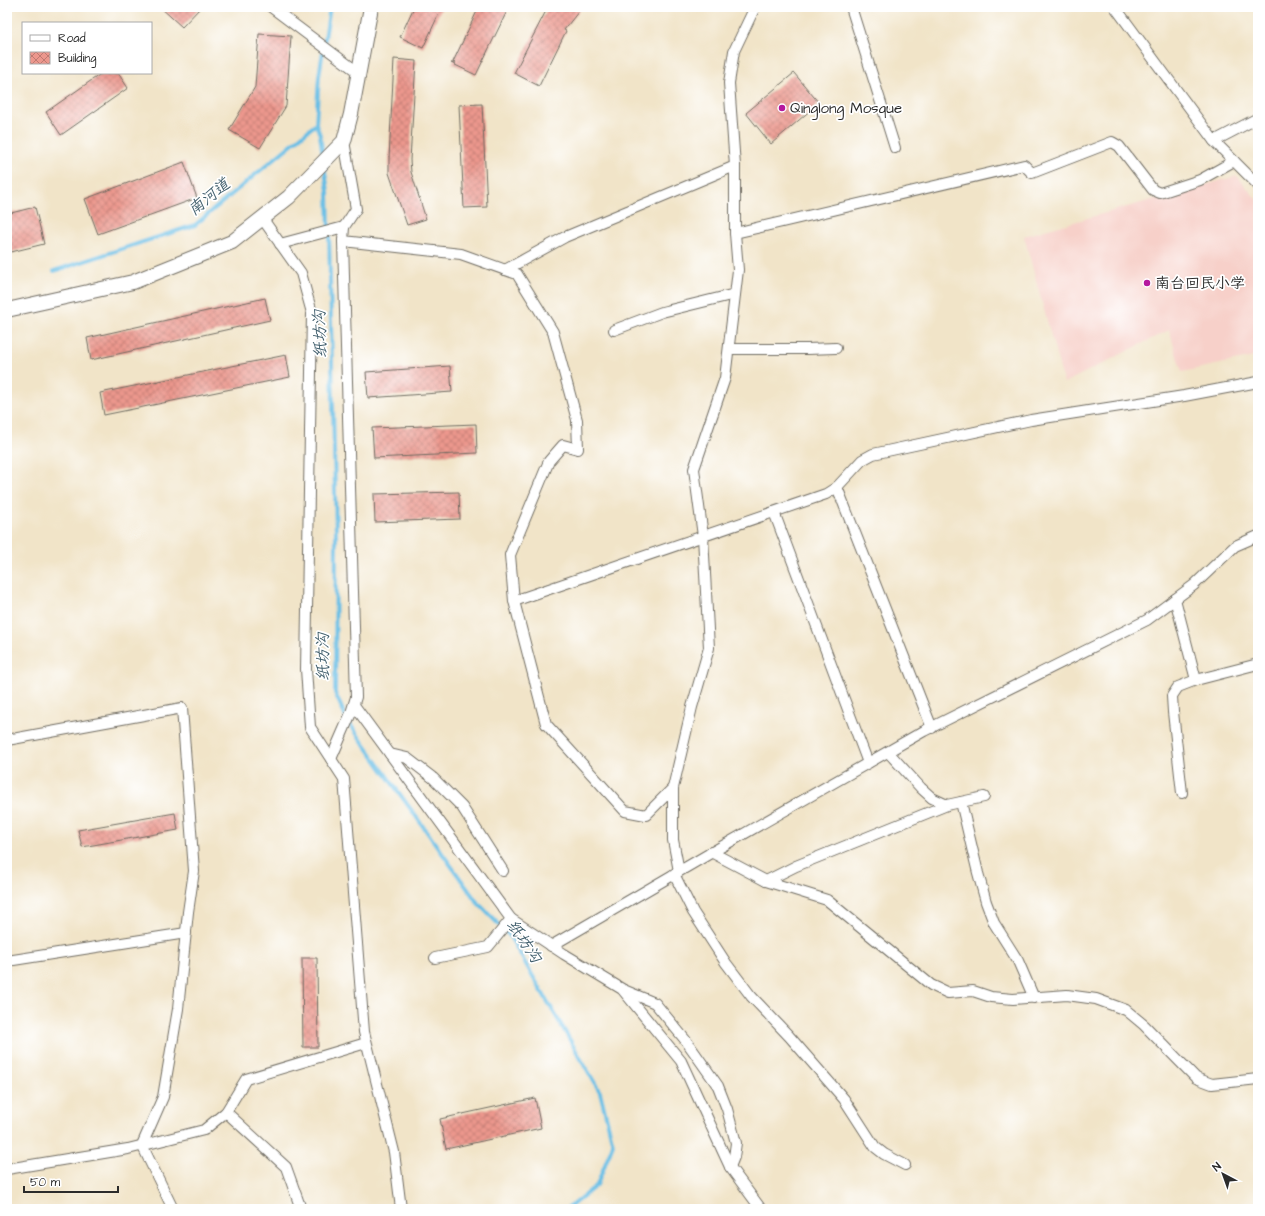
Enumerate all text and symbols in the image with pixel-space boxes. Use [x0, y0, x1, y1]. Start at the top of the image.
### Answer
legend [22, 22, 152, 74]
text: Road [58, 30, 86, 47]
text: Building [58, 50, 96, 68]
place label: Qinglong Mosque [790, 98, 902, 120]
marker: Qinglong Mosque [777, 103, 787, 113]
water label: 南河道 [183, 172, 236, 221]
place label: 南台回民小学 [1155, 273, 1245, 294]
marker: 南台回民小学 [1142, 278, 1152, 288]
water label: 纸坊沟 [309, 308, 331, 358]
water label: 纸坊沟 [312, 631, 334, 681]
water label: 纸坊沟 [501, 915, 548, 969]
north arrow [1203, 1154, 1243, 1194]
text: N [1209, 1159, 1224, 1175]
scale bar [24, 1168, 118, 1194]
text: 50 m [30, 1174, 61, 1191]

